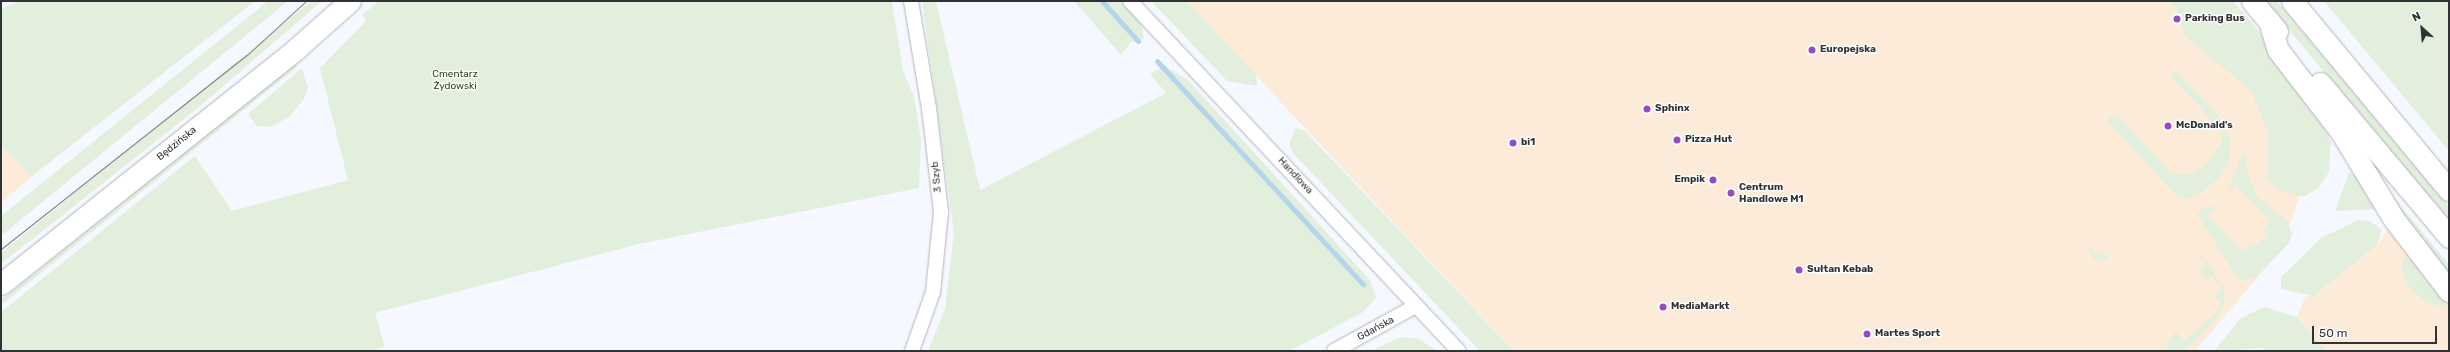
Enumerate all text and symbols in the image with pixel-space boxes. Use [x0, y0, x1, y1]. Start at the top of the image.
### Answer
north arrow [2402, 8, 2442, 48]
text: N [2410, 9, 2423, 24]
place label: Parking Bus [2185, 13, 2245, 25]
marker: Parking Bus [2172, 14, 2182, 24]
place label: Europejska [1820, 44, 1876, 56]
marker: Europejska [1807, 45, 1817, 55]
park label: Cmentarz Żydowski [432, 68, 478, 92]
place label: Sphinx [1655, 103, 1690, 115]
marker: Sphinx [1642, 104, 1652, 114]
place label: McDonald's [2176, 120, 2233, 132]
marker: McDonald's [2163, 121, 2173, 131]
street label: Będzińska [155, 124, 199, 164]
place label: Pizza Hut [1685, 134, 1732, 146]
marker: Pizza Hut [1672, 135, 1682, 145]
place label: bi1 [1521, 137, 1535, 149]
marker: bi1 [1508, 138, 1518, 148]
street label: Handlowa [1275, 155, 1315, 197]
street label: 3 Szyb [929, 161, 945, 193]
place label: Empik [1674, 174, 1705, 186]
marker: Empik [1708, 175, 1718, 185]
place label: Centrum Handlowe M1 [1739, 181, 1803, 204]
marker: Centrum Handlowe M1 [1726, 188, 1736, 198]
place label: Sułtan Kebab [1807, 264, 1873, 276]
marker: Sułtan Kebab [1794, 265, 1804, 275]
place label: MediaMarkt [1671, 301, 1730, 313]
marker: MediaMarkt [1658, 302, 1668, 312]
street label: Gdańska [1356, 314, 1396, 344]
scale bar [2314, 318, 2439, 344]
text: 50 m [2319, 326, 2347, 340]
place label: Martes Sport [1875, 328, 1940, 340]
marker: Martes Sport [1862, 329, 1872, 339]

